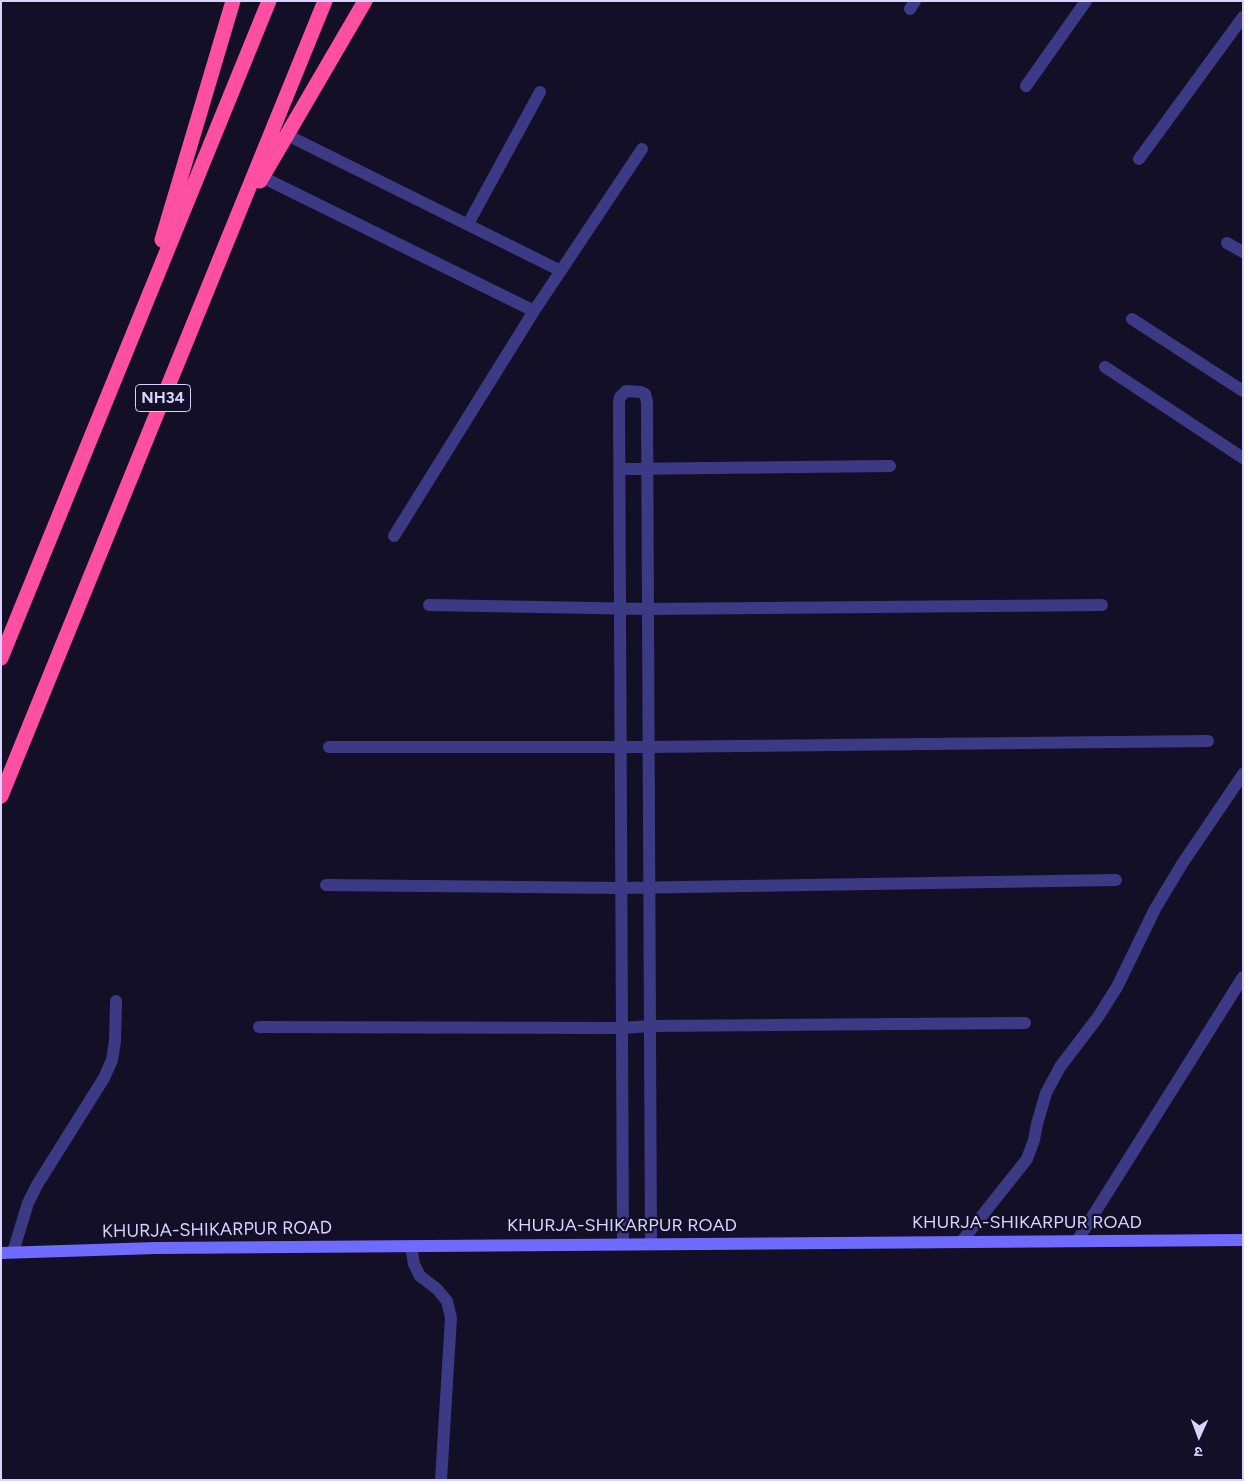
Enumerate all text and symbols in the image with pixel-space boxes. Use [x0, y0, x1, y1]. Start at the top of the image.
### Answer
road number: NH34 [136, 384, 190, 412]
street label: KHURJA-SHIKARPUR ROAD [912, 1212, 1142, 1234]
street label: KHURJA-SHIKARPUR ROAD [507, 1215, 737, 1237]
street label: KHURJA-SHIKARPUR ROAD [102, 1217, 332, 1243]
north arrow [1174, 1411, 1224, 1461]
text: उ [1194, 1443, 1203, 1460]

